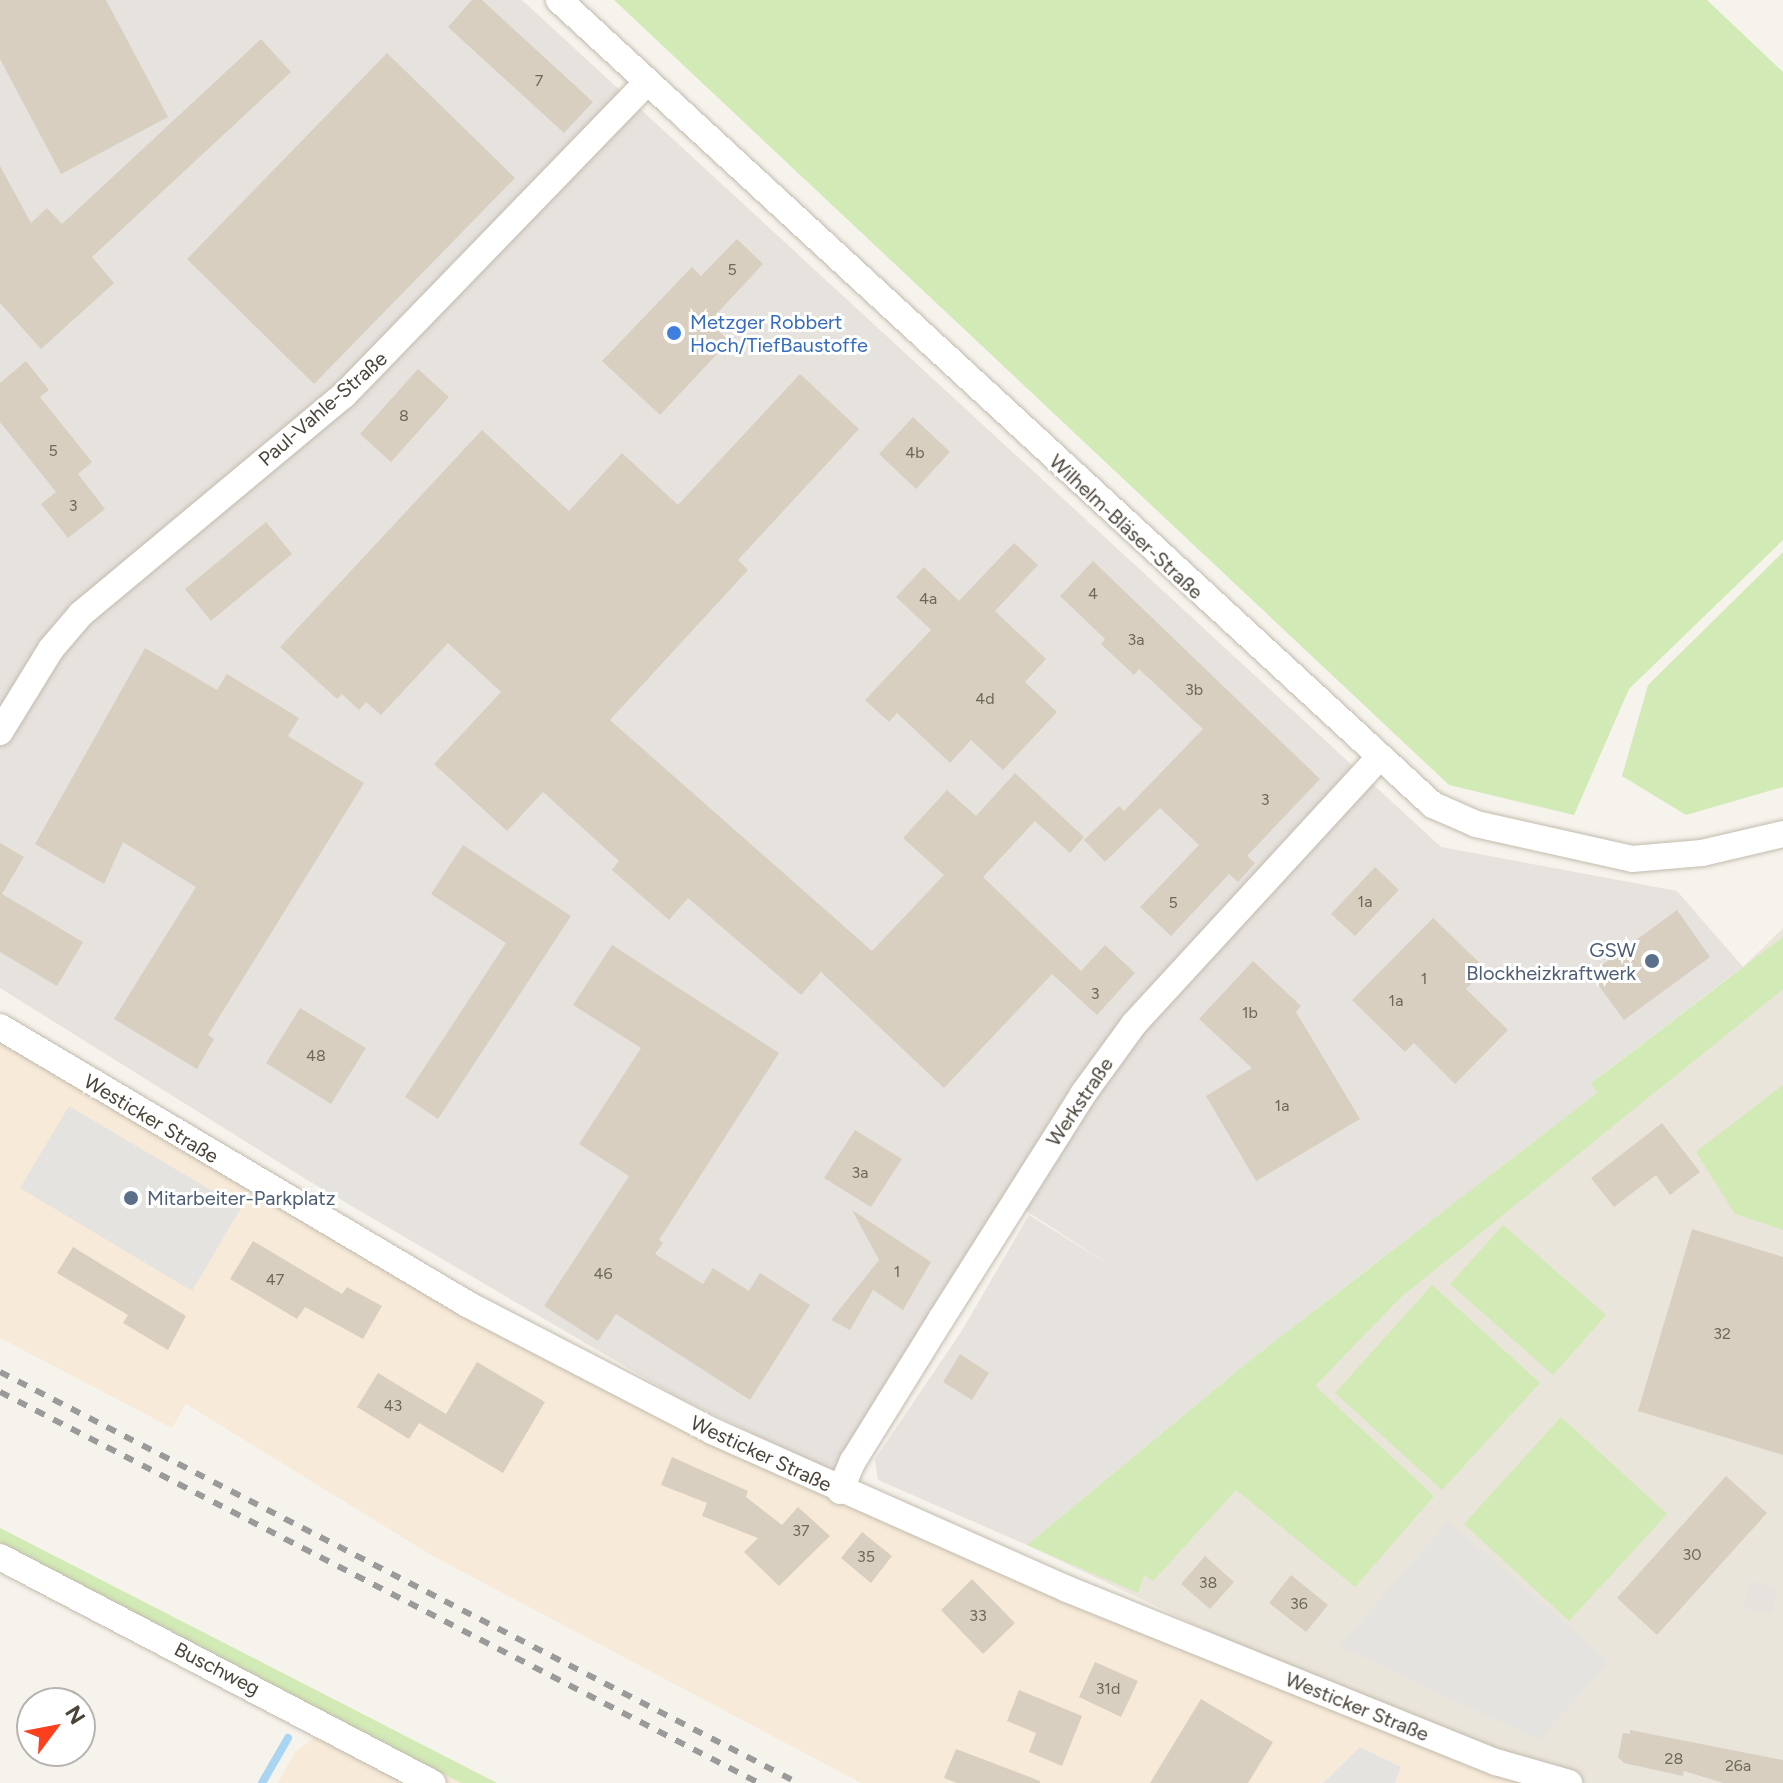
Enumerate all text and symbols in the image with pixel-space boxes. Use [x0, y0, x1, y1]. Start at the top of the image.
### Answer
house number: 7 [535, 71, 543, 91]
house number: 5 [727, 260, 737, 280]
place label: Metzger Robbert Hoch/TiefBaustoffe [690, 310, 868, 357]
marker: Metzger Robbert Hoch/TiefBaustoffe [665, 324, 683, 342]
street label: Paul-Vahle-Straße [254, 347, 392, 471]
house number: 8 [399, 406, 409, 426]
house number: 5 [48, 441, 58, 461]
house number: 4b [905, 443, 925, 463]
street label: Wilhelm-Bläser-Straße [1044, 450, 1208, 604]
house number: 3 [69, 496, 77, 516]
house number: 4 [1088, 584, 1098, 604]
house number: 4a [919, 589, 937, 609]
house number: 3a [1128, 630, 1144, 650]
house number: 3b [1185, 680, 1203, 700]
house number: 4d [975, 689, 995, 709]
house number: 3 [1261, 790, 1269, 810]
house number: 1a [1358, 892, 1372, 912]
house number: 5 [1168, 893, 1178, 913]
place label: GSW Blockheizkraftwerk [1466, 938, 1636, 985]
marker: GSW Blockheizkraftwerk [1643, 952, 1661, 970]
house number: 1 [1421, 969, 1427, 989]
house number: 3 [1091, 984, 1099, 1004]
house number: 1a [1389, 991, 1403, 1011]
house number: 1b [1242, 1003, 1258, 1023]
house number: 48 [306, 1046, 326, 1066]
street label: Werkstraße [1042, 1053, 1118, 1151]
street label: Westicker Straße [79, 1069, 223, 1169]
house number: 1a [1275, 1096, 1289, 1116]
house number: 3a [852, 1163, 868, 1183]
place label: Mitarbeiter-Parkplatz [147, 1186, 336, 1210]
marker: Mitarbeiter-Parkplatz [122, 1189, 140, 1207]
house number: 1 [894, 1262, 900, 1282]
house number: 46 [594, 1264, 612, 1284]
house number: 47 [266, 1270, 284, 1290]
house number: 32 [1713, 1324, 1731, 1344]
house number: 43 [384, 1396, 402, 1416]
street label: Westicker Straße [687, 1411, 835, 1497]
house number: 37 [792, 1521, 810, 1541]
house number: 30 [1683, 1545, 1701, 1565]
house number: 35 [857, 1547, 875, 1567]
house number: 38 [1199, 1573, 1217, 1593]
house number: 36 [1290, 1594, 1308, 1614]
house number: 33 [969, 1606, 987, 1626]
street label: Buschweg [170, 1637, 264, 1701]
street label: Westicker Straße [1282, 1667, 1432, 1747]
house number: 31d [1096, 1679, 1120, 1699]
north arrow [16, 1687, 96, 1767]
text: N [59, 1701, 91, 1729]
house number: 28 [1665, 1749, 1683, 1769]
house number: 26a [1725, 1756, 1751, 1776]

